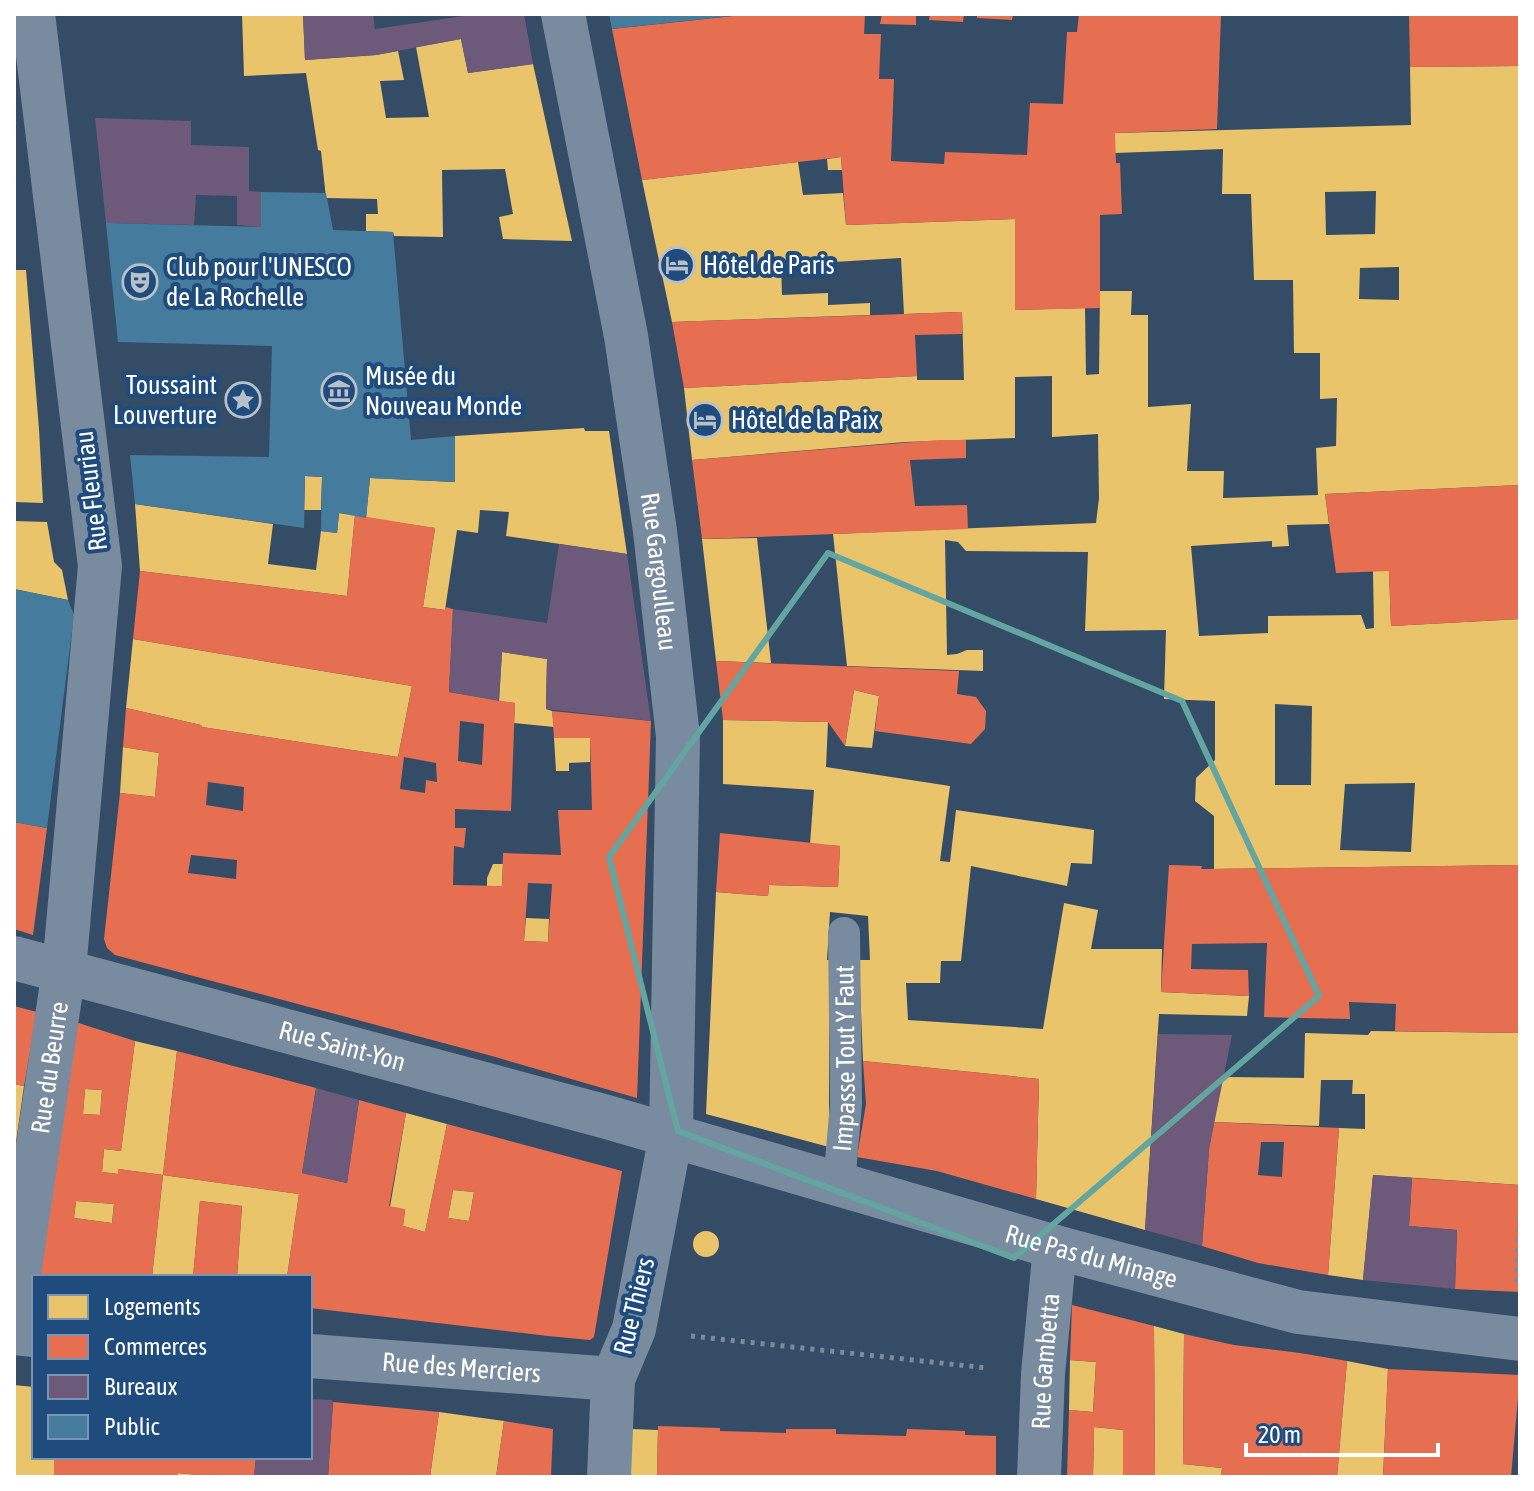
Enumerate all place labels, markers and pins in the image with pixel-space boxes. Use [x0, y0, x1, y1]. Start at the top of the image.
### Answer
hotel icon: Hôtel de Paris [658, 246, 696, 284]
place label: Hôtel de Paris [703, 250, 835, 280]
place label: Club pour l'UNESCO de La Rochelle [166, 252, 352, 312]
theatre icon: Club pour l'UNESCO de La Rochelle [121, 263, 159, 301]
place label: Musée du Nouveau Monde [365, 361, 522, 421]
place label: Toussaint Louverture [113, 370, 217, 430]
museum icon: Musée du Nouveau Monde [320, 372, 358, 410]
place icon: Toussaint Louverture [224, 381, 262, 419]
hotel icon: Hôtel de la Paix [686, 401, 724, 439]
place label: Hôtel de la Paix [731, 405, 879, 435]

